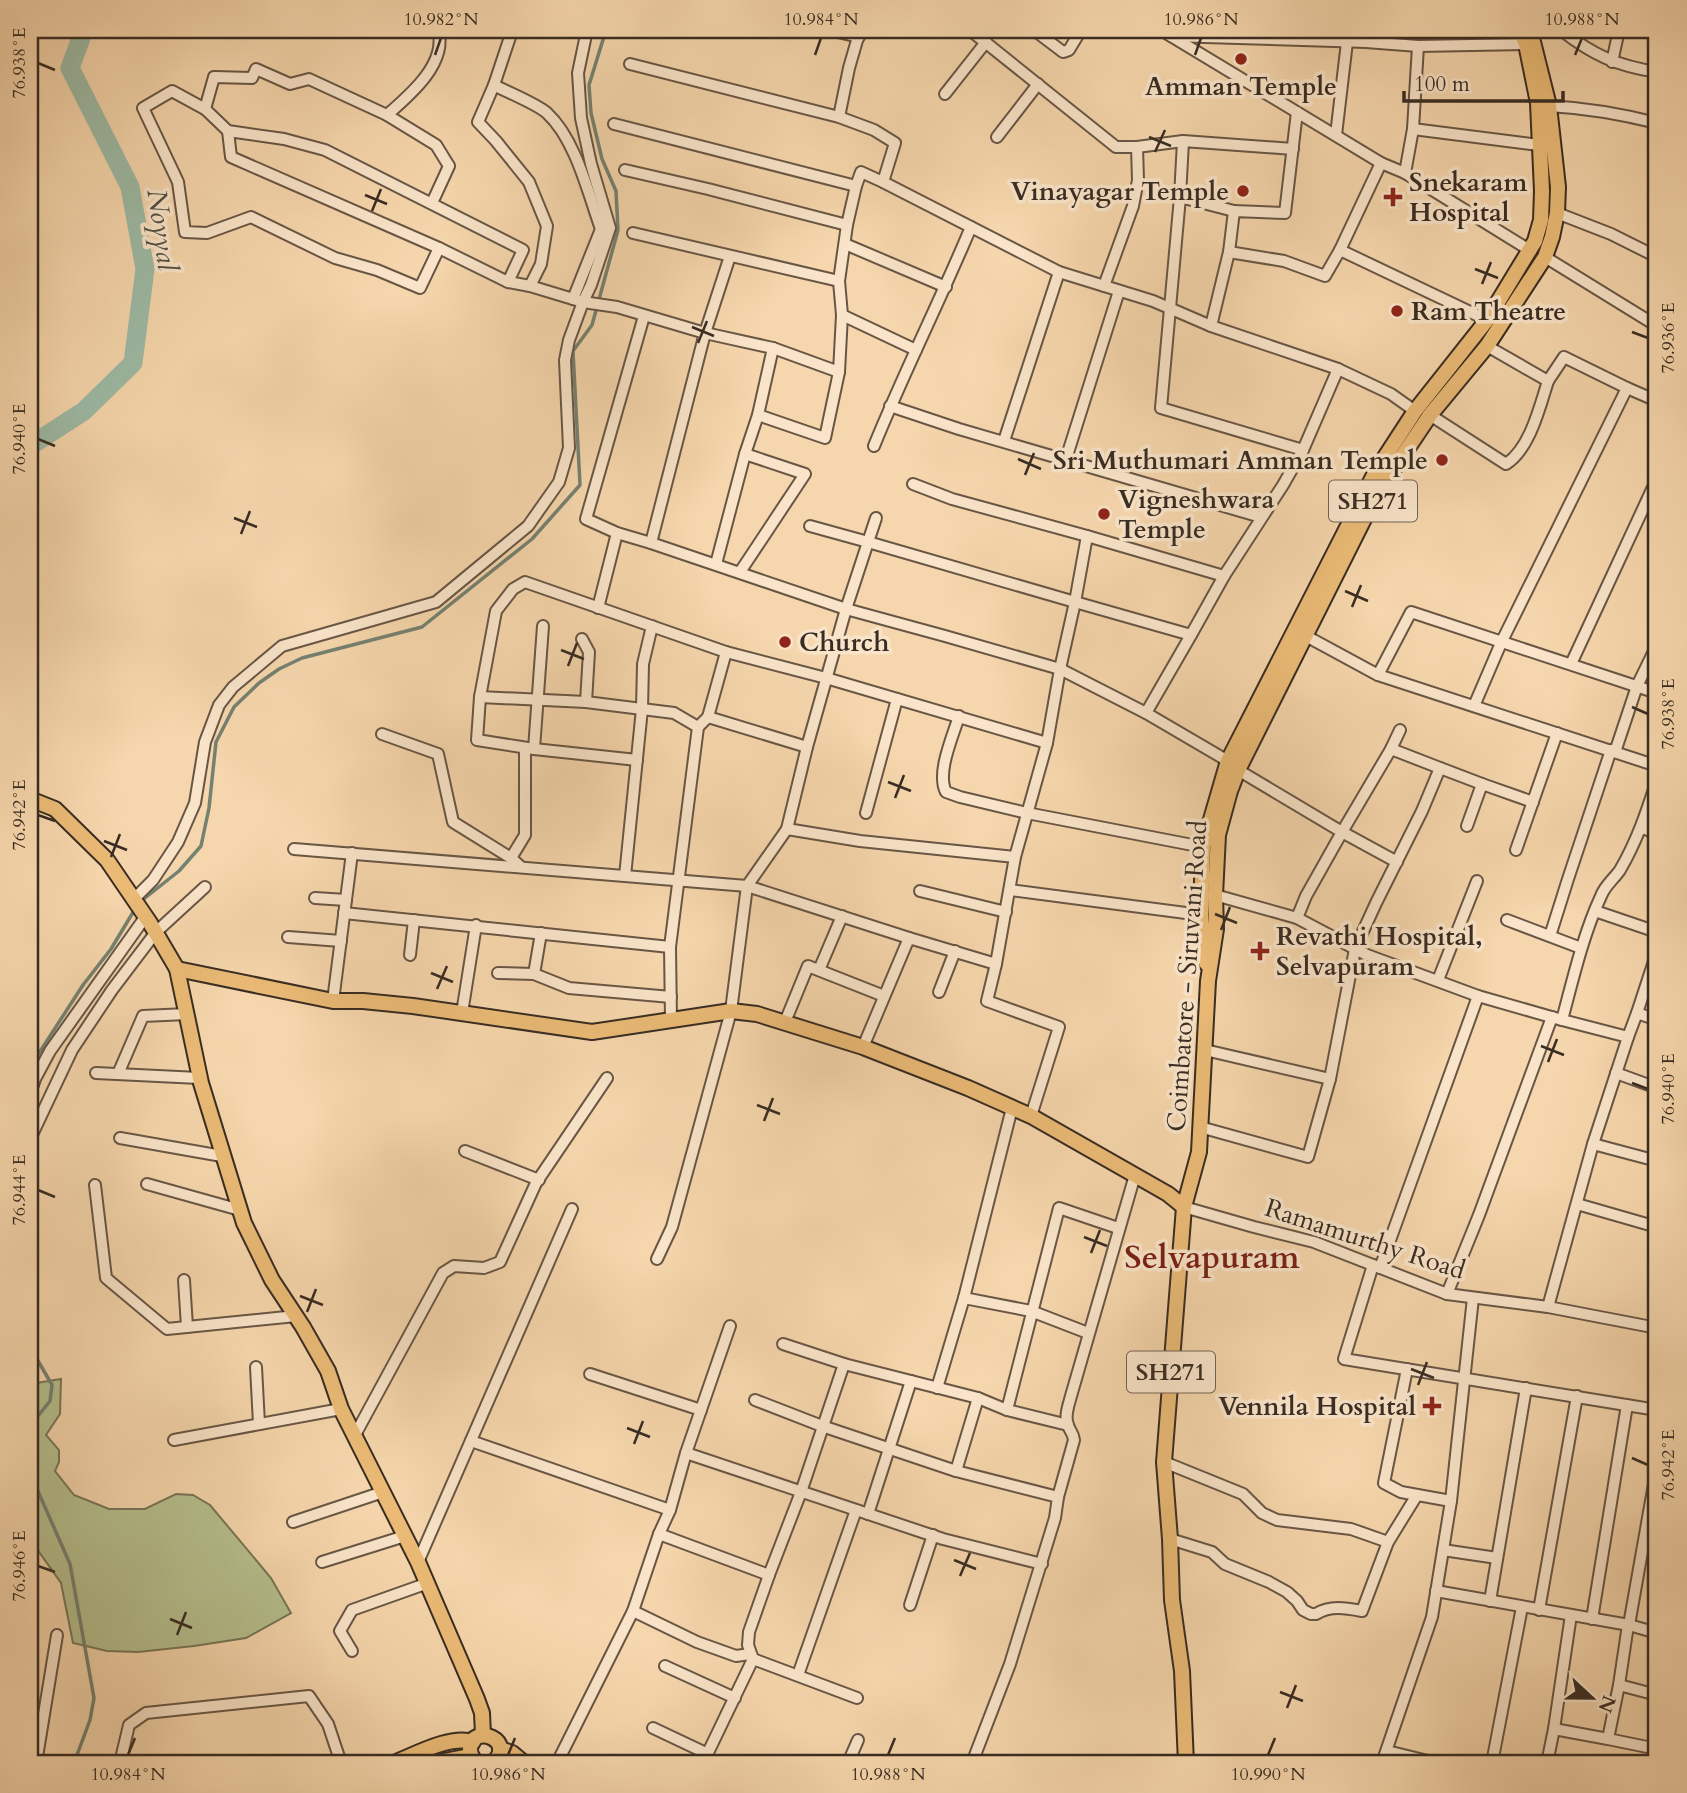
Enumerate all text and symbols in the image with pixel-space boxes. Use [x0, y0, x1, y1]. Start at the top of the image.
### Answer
text: 10.982°N [403, 7, 479, 32]
text: 10.984°N [783, 7, 859, 32]
text: 10.986°N [1163, 7, 1239, 32]
text: 10.988°N [1544, 7, 1620, 32]
text: 76.938°E [7, 28, 32, 99]
marker: Amman Temple [1233, 51, 1249, 67]
scale bar [1404, 60, 1563, 104]
place label: Amman Temple [1145, 69, 1337, 104]
text: 100 m [1414, 70, 1470, 99]
place label: Snekaram Hospital [1409, 165, 1527, 230]
place label: Vinayagar Temple [1011, 174, 1229, 209]
marker: Vinayagar Temple [1235, 183, 1251, 199]
water label: Noyyal [137, 187, 187, 275]
marker: Snekaram Hospital [1383, 187, 1403, 207]
place label: Ram Theatre [1411, 294, 1566, 329]
marker: Ram Theatre [1389, 303, 1405, 319]
text: 76.936°E [1656, 303, 1681, 374]
text: 76.940°E [7, 404, 32, 475]
place label: Sri Muthumari Amman Temple [1053, 443, 1428, 478]
marker: Sri Muthumari Amman Temple [1434, 452, 1450, 468]
road number: SH271 [1329, 480, 1417, 522]
place label: Vigneshwara Temple [1118, 482, 1275, 547]
marker: Vigneshwara Temple [1096, 506, 1112, 522]
place label: Church [799, 625, 889, 660]
marker: Church [777, 634, 793, 650]
text: 76.938°E [1656, 679, 1681, 750]
text: 76.942°E [7, 780, 32, 851]
street label: Coimbatore - Siruvani Road [1159, 819, 1215, 1133]
place label: Revathi Hospital, Selvapuram [1276, 919, 1483, 984]
marker: Revathi Hospital, Selvapuram [1250, 941, 1270, 961]
text: 76.940°E [1656, 1054, 1681, 1125]
text: 76.944°E [7, 1155, 32, 1226]
street label: Ramamurthy Road [1260, 1190, 1470, 1288]
district label: Selvapuram [1124, 1235, 1300, 1280]
road number: SH271 [1127, 1352, 1215, 1392]
place label: Vennila Hospital [1218, 1389, 1416, 1424]
marker: Vennila Hospital [1422, 1396, 1442, 1416]
text: 76.942°E [1656, 1430, 1681, 1501]
text: 76.946°E [7, 1531, 32, 1602]
north arrow [1558, 1664, 1628, 1734]
text: N [1592, 1691, 1622, 1717]
text: 10.984°N [90, 1762, 166, 1787]
text: 10.986°N [470, 1762, 546, 1787]
text: 10.988°N [850, 1762, 926, 1787]
text: 10.990°N [1230, 1762, 1306, 1787]

